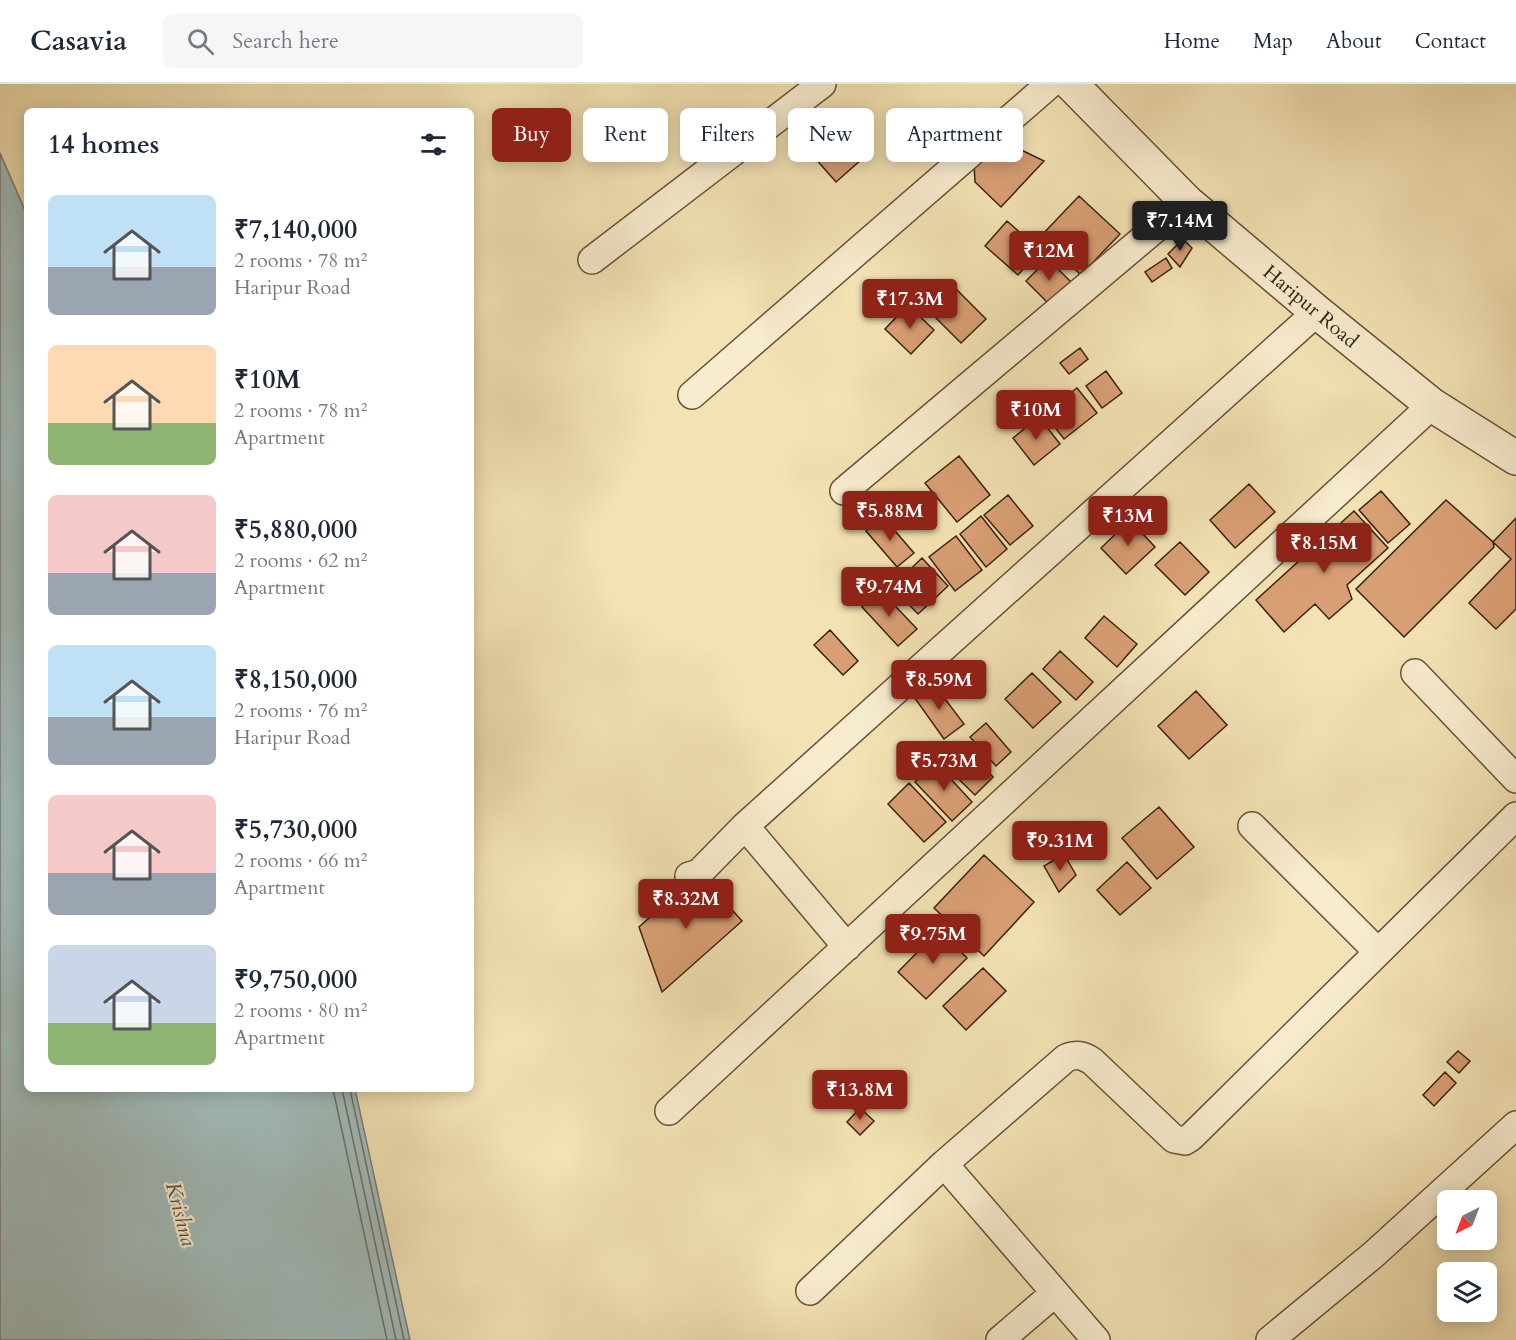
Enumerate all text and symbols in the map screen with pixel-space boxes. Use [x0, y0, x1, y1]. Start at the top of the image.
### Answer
search box [163, 14, 583, 68]
text: Casavia [30, 22, 127, 60]
icon: search [184, 25, 217, 58]
text: Search here [232, 26, 339, 56]
text: Home [1164, 27, 1220, 56]
text: Map [1253, 27, 1293, 56]
text: About [1326, 27, 1382, 56]
text: Contact [1415, 27, 1486, 56]
chip: Buy [492, 108, 571, 162]
chip: Rent [583, 108, 668, 162]
chip: Filters [680, 108, 776, 162]
chip: New [788, 108, 874, 162]
chip: Apartment [886, 108, 1023, 162]
text: 14 homes [48, 127, 159, 162]
icon: filters [417, 128, 450, 161]
pin: ₹7.14M [1131, 201, 1229, 252]
text: ₹7.14M [1146, 207, 1214, 234]
text: ₹7,140,000 [234, 212, 357, 247]
icon: home [96, 219, 168, 291]
pin: ₹12M [1013, 231, 1085, 282]
text: ₹12M [1023, 237, 1075, 264]
text: 2 rooms · 78 m² [234, 247, 367, 274]
street label: Haripur Road [1257, 259, 1364, 354]
text: Haripur Road [234, 274, 351, 301]
pin: ₹17.3M [861, 279, 959, 330]
text: ₹17.3M [876, 285, 944, 312]
text: ₹10M [234, 362, 301, 397]
icon: home [96, 369, 168, 441]
pin: ₹10M [1000, 390, 1072, 441]
text: ₹10M [1010, 396, 1062, 423]
text: 2 rooms · 78 m² [234, 397, 367, 424]
text: Apartment [234, 424, 325, 451]
pin: ₹5.88M [841, 491, 939, 542]
pin: ₹13M [1092, 496, 1164, 547]
text: ₹5.88M [856, 497, 924, 524]
text: ₹13M [1102, 502, 1154, 529]
text: ₹5,880,000 [234, 512, 357, 547]
icon: home [96, 519, 168, 591]
pin: ₹8.15M [1275, 523, 1373, 574]
text: ₹8.15M [1290, 529, 1358, 556]
text: 2 rooms · 62 m² [234, 547, 367, 574]
pin: ₹9.74M [840, 567, 938, 618]
text: ₹9.74M [855, 573, 923, 600]
text: Apartment [234, 574, 325, 601]
pin: ₹8.59M [890, 660, 988, 711]
text: ₹8,150,000 [234, 662, 357, 697]
text: ₹8.59M [905, 666, 973, 693]
icon: home [96, 669, 168, 741]
text: 2 rooms · 76 m² [234, 697, 367, 724]
text: Haripur Road [234, 724, 351, 751]
pin: ₹5.73M [895, 741, 993, 792]
text: ₹5.73M [910, 747, 978, 774]
text: ₹5,730,000 [234, 812, 357, 847]
icon: home [96, 819, 168, 891]
pin: ₹9.31M [1011, 821, 1109, 872]
text: ₹9.31M [1026, 827, 1094, 854]
text: 2 rooms · 66 m² [234, 847, 367, 874]
text: Apartment [234, 874, 325, 901]
pin: ₹8.32M [637, 879, 735, 930]
text: ₹8.32M [652, 885, 720, 912]
pin: ₹9.75M [884, 914, 982, 965]
text: ₹9.75M [899, 920, 967, 947]
text: ₹9,750,000 [234, 962, 357, 997]
icon: home [96, 969, 168, 1041]
text: 2 rooms · 80 m² [234, 997, 367, 1024]
text: Apartment [234, 1024, 325, 1051]
pin: ₹13.8M [811, 1070, 909, 1121]
text: ₹13.8M [826, 1076, 894, 1103]
water label: Krishna [158, 1179, 203, 1249]
north arrow [1437, 1190, 1497, 1250]
map controls [1437, 1190, 1497, 1322]
button: layers [1437, 1262, 1497, 1322]

